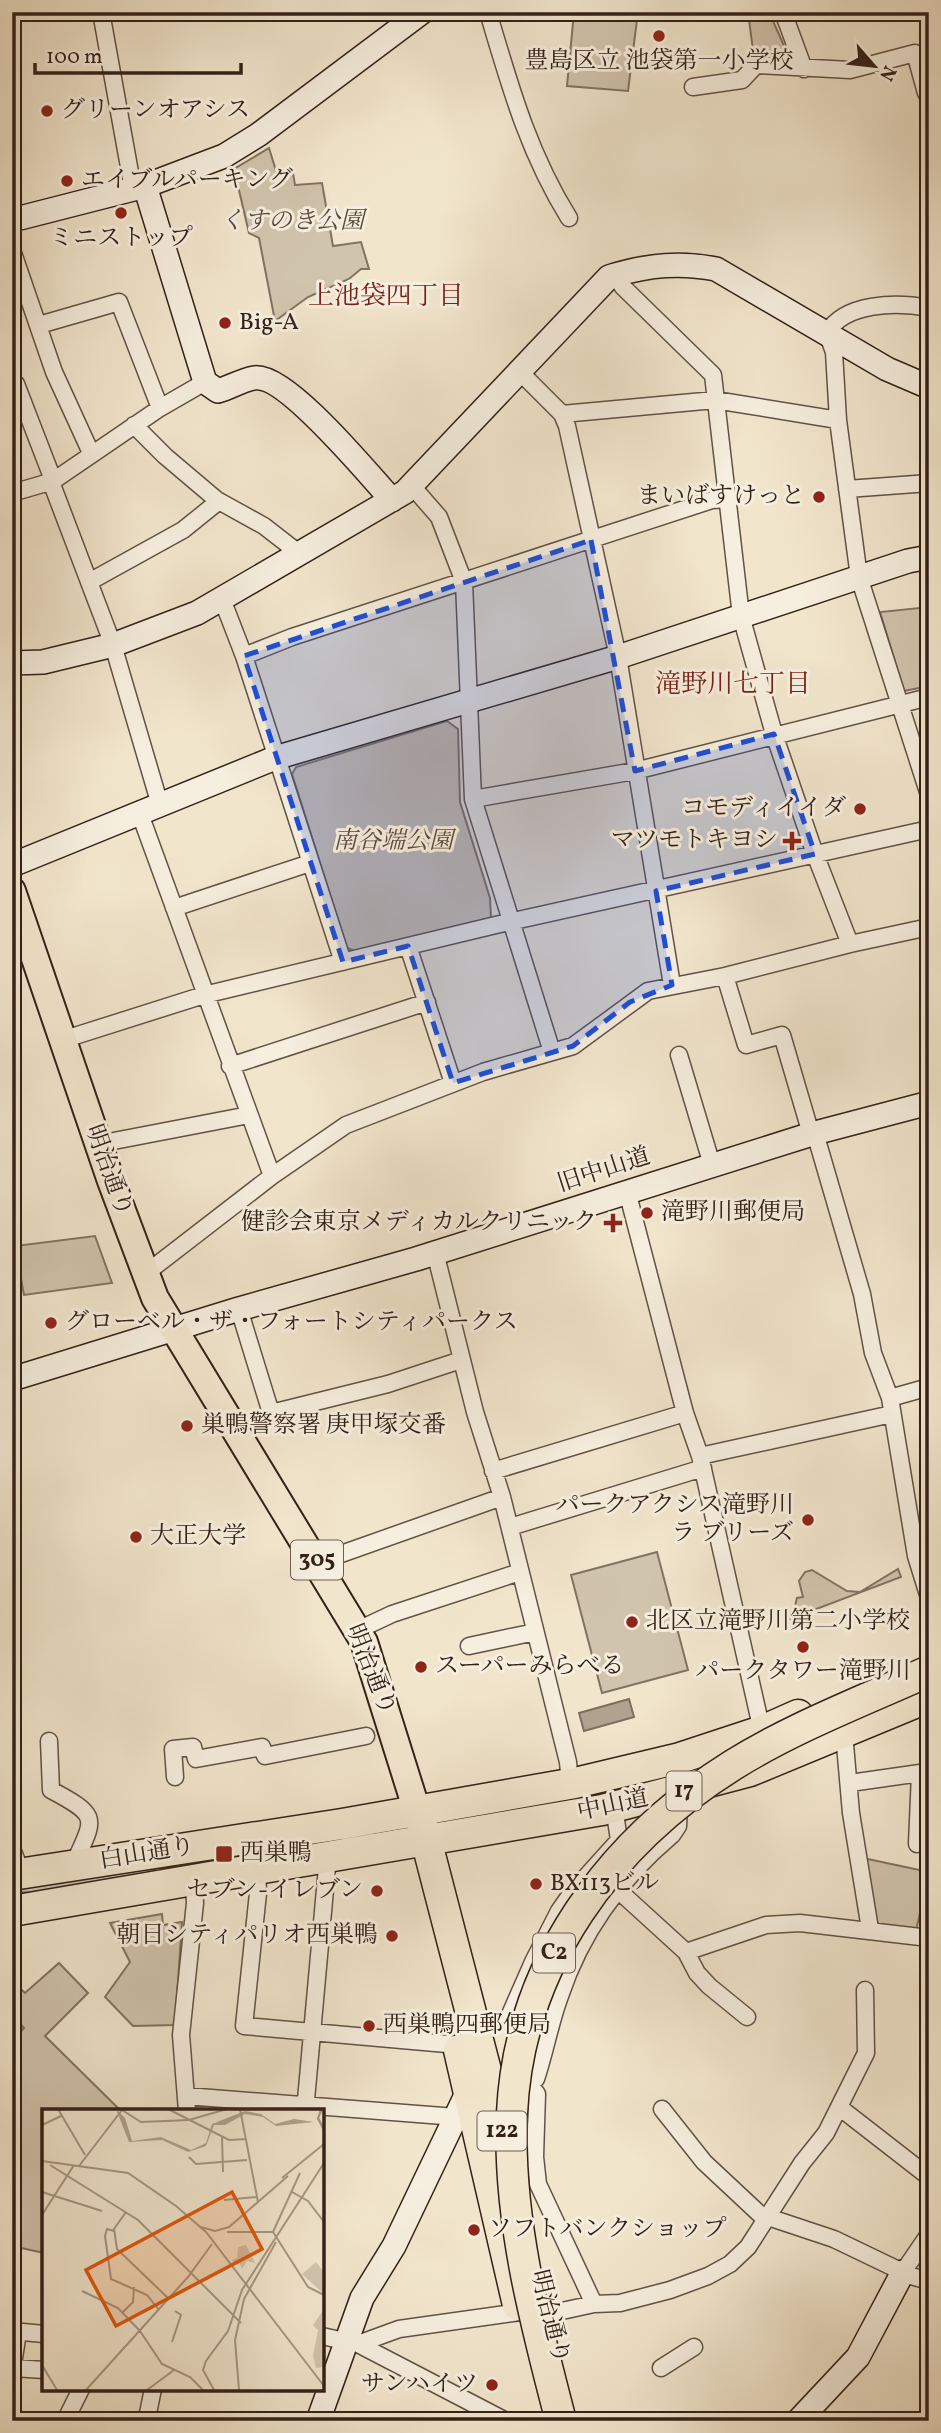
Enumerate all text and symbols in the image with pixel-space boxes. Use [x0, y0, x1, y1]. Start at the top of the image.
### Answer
marker: 豊島区立 池袋第一小学校 [651, 28, 667, 44]
scale bar [35, 32, 242, 76]
north arrow [839, 32, 909, 102]
text: 100 m [46, 43, 103, 72]
place label: 豊島区立 池袋第一小学校 [525, 45, 793, 79]
text: N [872, 61, 902, 85]
place label: グリーンオアシス [61, 94, 250, 128]
marker: グリーンオアシス [39, 103, 55, 119]
place label: エイブルパーキング [81, 164, 293, 198]
marker: エイブルパーキング [59, 173, 75, 189]
marker: ミニストップ [113, 205, 129, 221]
park label: くすのき公園 [220, 205, 368, 239]
place label: ミニストップ [49, 222, 193, 256]
district label: 上池袋四丁目 [308, 279, 464, 315]
place label: Big-A [239, 306, 299, 340]
marker: Big-A [217, 315, 233, 331]
place label: まいばすけっと [637, 480, 805, 514]
marker: まいばすけっと [811, 489, 827, 505]
district label: 滝野川七丁目 [655, 667, 811, 703]
place label: コモディイイダ [681, 792, 846, 826]
marker: コモディイイダ [852, 801, 868, 817]
place label: マツモトキヨシ [611, 824, 778, 858]
park label: 南谷端公園 [333, 825, 457, 859]
marker: マツモトキヨシ [784, 833, 800, 849]
street label: 明治通り [76, 1120, 140, 1222]
street label: 旧中山道 [553, 1140, 655, 1202]
place label: 滝野川郵便局 [661, 1196, 805, 1230]
marker: 滝野川郵便局 [639, 1205, 655, 1221]
place label: 健診会東京メディカルクリニック [241, 1206, 597, 1240]
marker: 健診会東京メディカルクリニック [603, 1213, 623, 1233]
place label: グローベル・ザ・フォートシティパークス [65, 1306, 518, 1340]
marker: グローベル・ザ・フォートシティパークス [43, 1315, 59, 1331]
place label: 巣鴨警察署 庚甲塚交番 [201, 1409, 446, 1443]
marker: 巣鴨警察署 庚甲塚交番 [179, 1418, 195, 1434]
place label: パークアクシス滝野川 ラ ブリーズ [555, 1489, 794, 1551]
marker: パークアクシス滝野川 ラ ブリーズ [800, 1512, 816, 1528]
place label: 大正大学 [150, 1520, 246, 1554]
marker: 大正大学 [128, 1529, 144, 1545]
road number: 305 [291, 1540, 343, 1580]
place label: 北区立滝野川第二小学校 [646, 1605, 910, 1639]
marker: 北区立滝野川第二小学校 [624, 1614, 640, 1630]
street label: 明治通り [336, 1619, 404, 1721]
marker: パークタワー滝野川 [795, 1639, 811, 1655]
place label: スーパーみらべる [435, 1650, 625, 1684]
place label: パークタワー滝野川 [695, 1655, 911, 1689]
marker: スーパーみらべる [413, 1659, 429, 1675]
road number: 17 [666, 1772, 702, 1811]
street label: 中山道 [574, 1782, 652, 1830]
street label: 白山通り [97, 1830, 197, 1878]
place label: 西巣鴨 [240, 1837, 312, 1871]
marker: 西巣鴨 [214, 1844, 234, 1864]
place label: BX113ビル [550, 1867, 659, 1901]
place label: セブン-イレブン [187, 1874, 363, 1908]
marker: BX113ビル [528, 1876, 544, 1892]
marker: セブン-イレブン [369, 1883, 385, 1899]
place label: 朝日シティパリオ西巣鴨 [116, 1919, 378, 1953]
marker: 朝日シティパリオ西巣鴨 [384, 1928, 400, 1944]
road number: C2 [533, 1934, 575, 1972]
place label: 西巣鴨四郵便局 [383, 2009, 551, 2043]
marker: 西巣鴨四郵便局 [361, 2018, 377, 2034]
inset map [42, 2109, 324, 2391]
road number: 122 [477, 2112, 526, 2150]
place label: ソフトバンクショップ [488, 2213, 727, 2247]
marker: ソフトバンクショップ [466, 2222, 482, 2238]
street label: 明治通り [521, 2266, 577, 2368]
place label: サンハイツ [361, 2368, 478, 2402]
marker: サンハイツ [484, 2377, 500, 2393]

